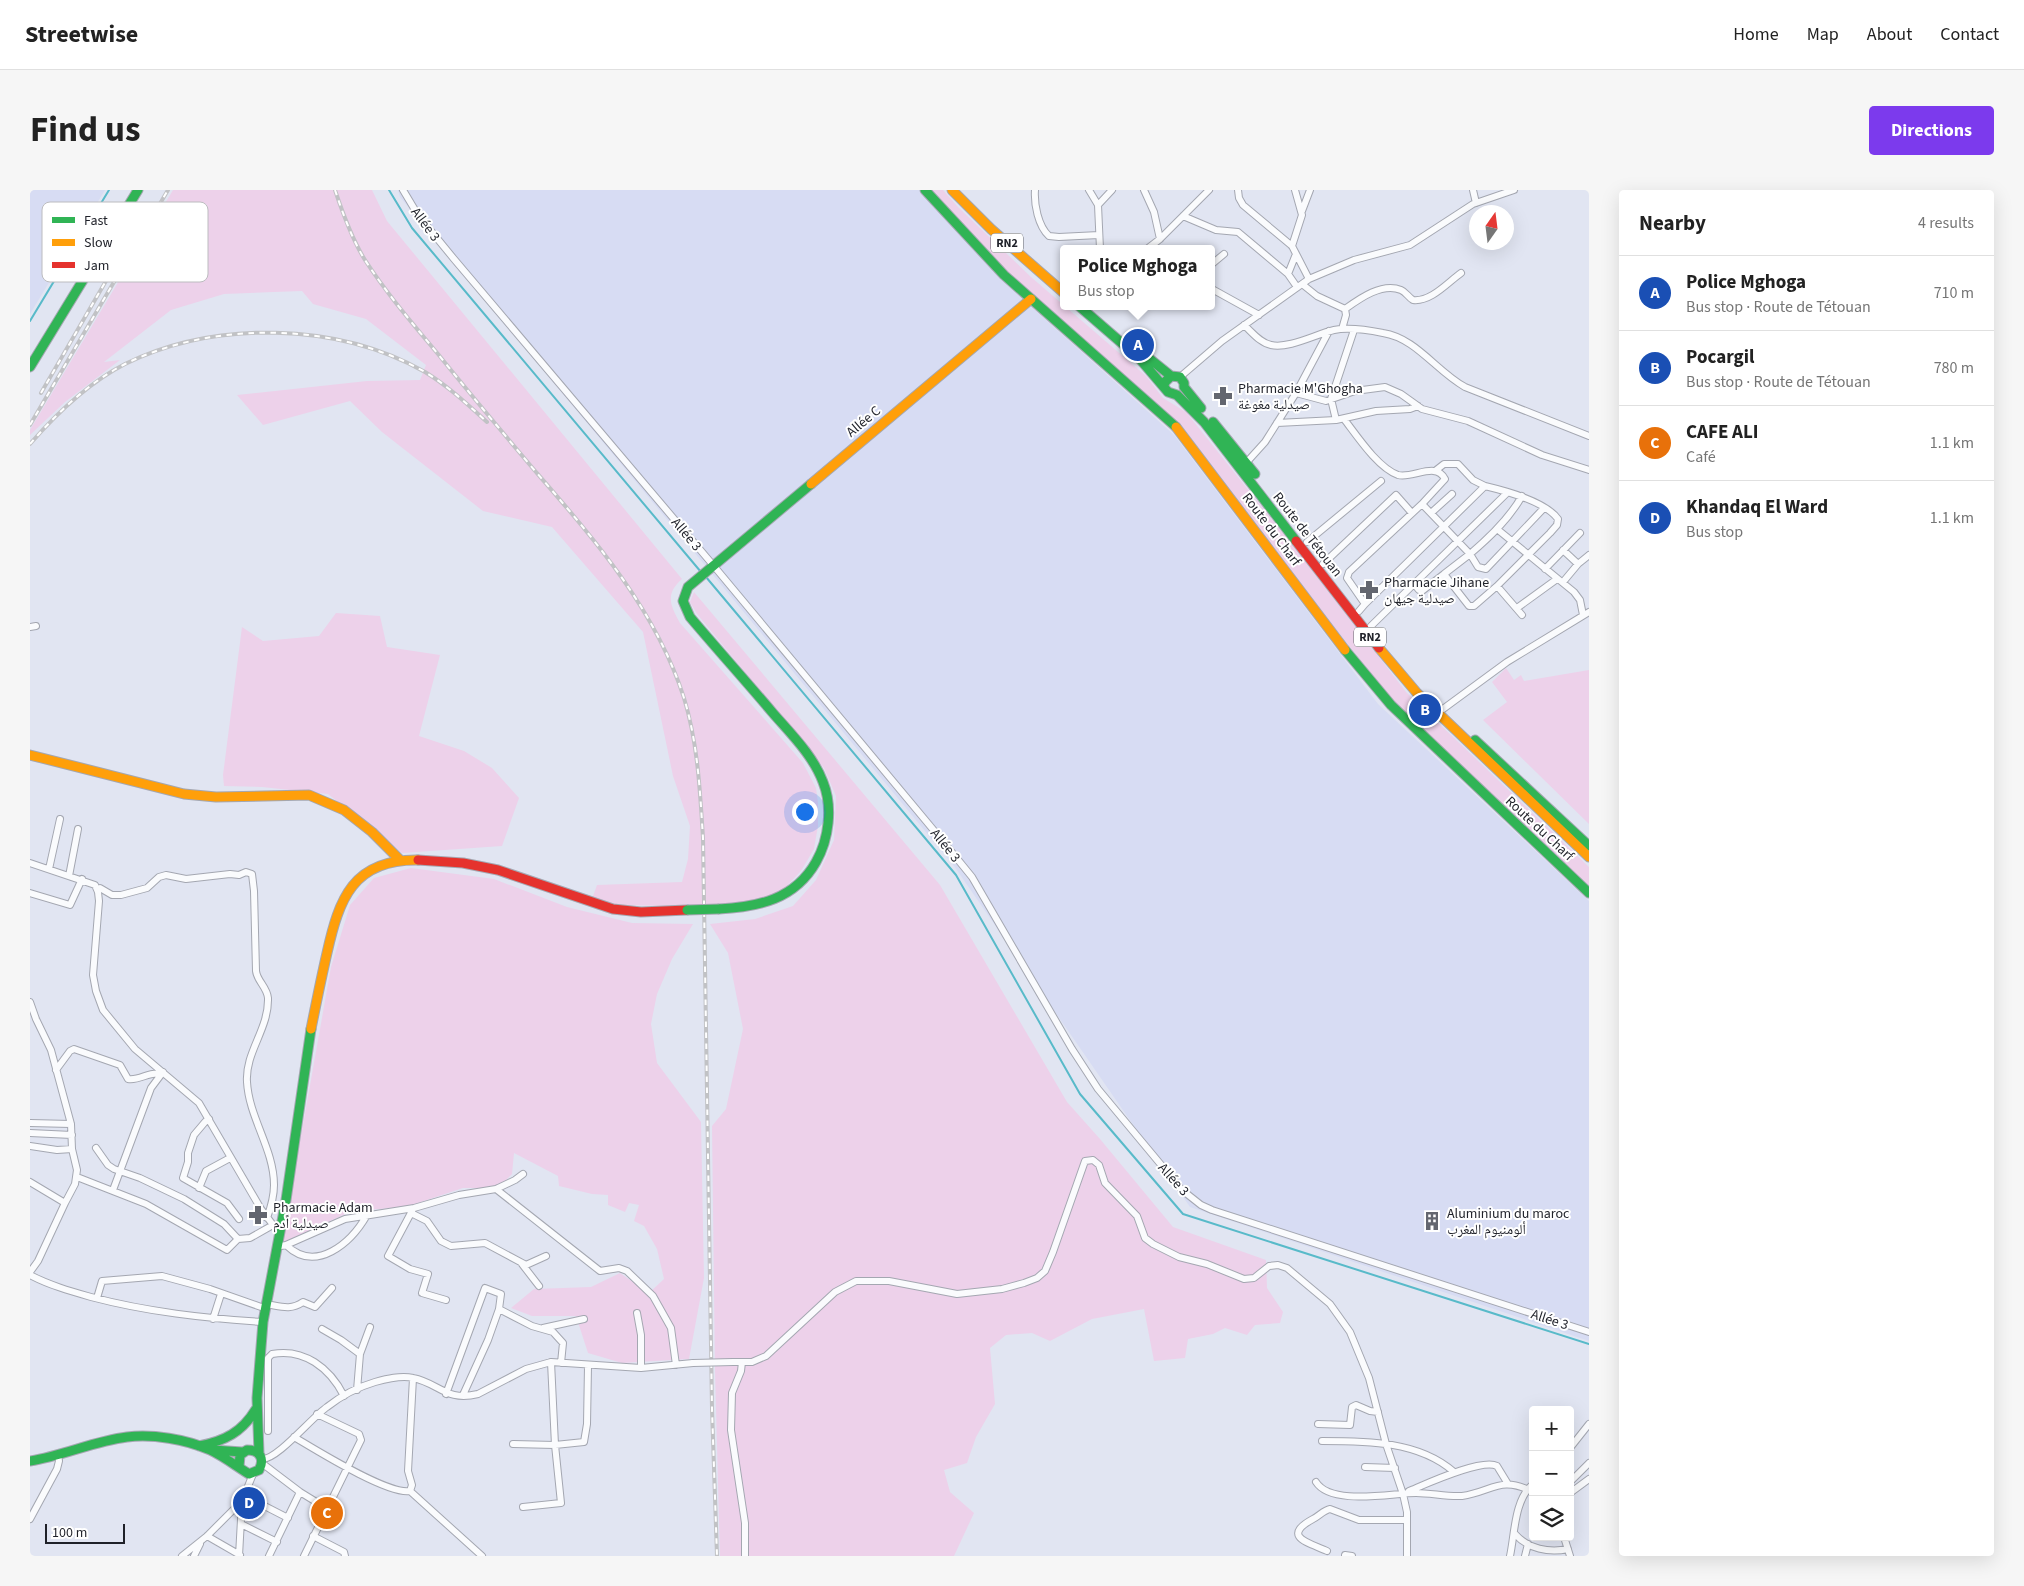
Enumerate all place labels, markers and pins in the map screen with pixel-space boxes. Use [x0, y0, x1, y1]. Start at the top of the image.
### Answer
pin: A [1122, 326, 1154, 364]
place label: Pharmacie M'Ghogha صيدلية مغوغة [1238, 379, 1363, 415]
pharmacy icon: Pharmacie M'Ghogha صيدلية مغوغة [1212, 385, 1234, 407]
place label: Pharmacie Jihane صيدلية جيهان [1384, 573, 1489, 609]
pharmacy icon: Pharmacie Jihane صيدلية جيهان [1358, 579, 1380, 601]
pin: B [1409, 691, 1441, 729]
place label: Pharmacie Adam صيدلية اًدم [273, 1198, 373, 1234]
pharmacy icon: Pharmacie Adam صيدلية اًدم [247, 1204, 269, 1226]
place label: Aluminium du maroc ألومنيوم المغرب [1447, 1204, 1570, 1240]
building icon: Aluminium du maroc ألومنيوم المغرب [1421, 1210, 1443, 1232]
pin: D [233, 1484, 265, 1522]
pin: C [311, 1494, 343, 1532]

